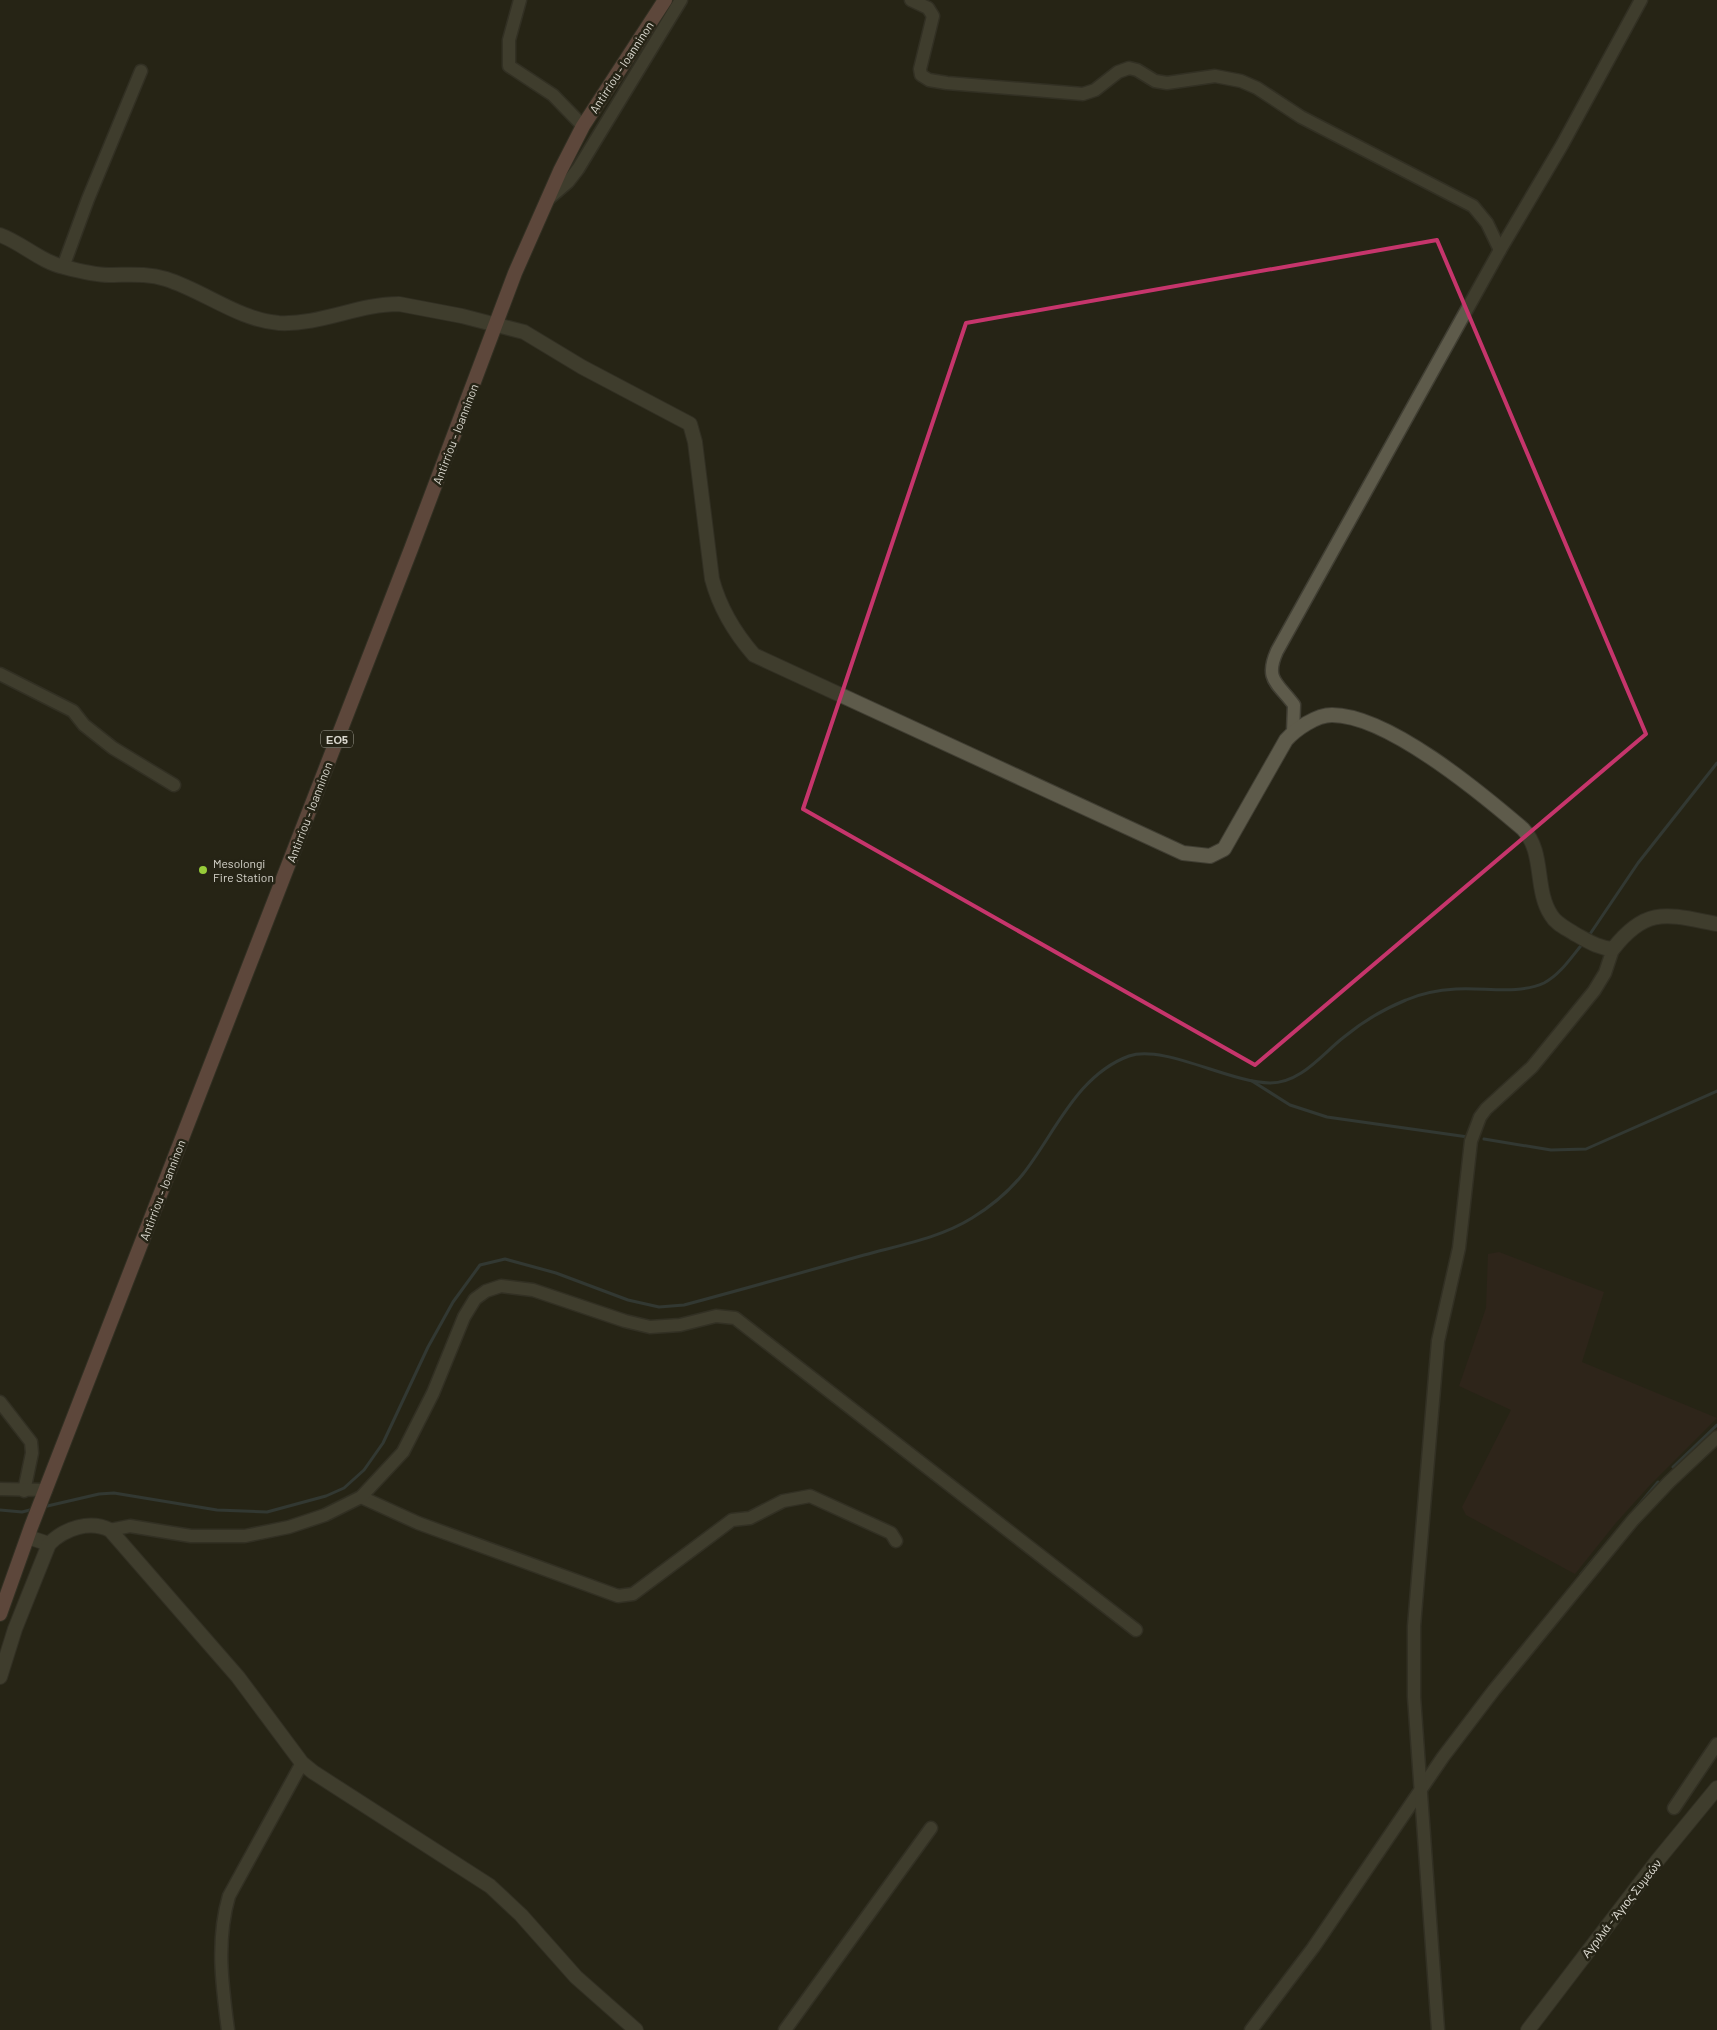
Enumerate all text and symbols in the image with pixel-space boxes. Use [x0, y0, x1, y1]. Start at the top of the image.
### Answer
street label: Antirriou - Ioanninon [586, 18, 656, 116]
street label: Antirriou - Ioanninon [429, 382, 481, 486]
road number: ΕΟ5 [321, 731, 353, 748]
street label: Antirriou - Ioanninon [283, 760, 335, 864]
place label: Mesolongi Fire Station [213, 856, 274, 884]
marker: Mesolongi Fire Station [197, 864, 209, 876]
street label: Antirriou - Ioanninon [136, 1138, 188, 1242]
street label: Αγριλιά - Άγιος Συμεών [1578, 1856, 1665, 1961]

